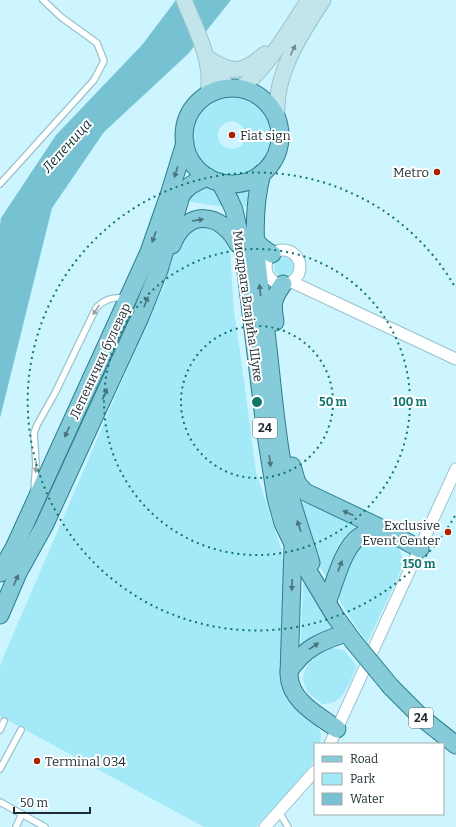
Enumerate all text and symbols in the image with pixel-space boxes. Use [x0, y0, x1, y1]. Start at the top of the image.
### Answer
one-way arrow [290, 44, 296, 56]
water label: Лепеница [38, 116, 95, 177]
place label: Fiat sign [240, 128, 291, 143]
marker: Fiat sign [227, 130, 237, 140]
place label: Metro [393, 165, 429, 180]
one-way arrow [173, 166, 179, 178]
marker: Metro [432, 167, 442, 177]
one-way arrow [192, 217, 204, 223]
street label: Миодрага Влајића Шуке [230, 229, 266, 383]
one-way arrow [151, 231, 157, 243]
one-way arrow [257, 284, 263, 296]
one-way arrow [144, 295, 150, 307]
street label: Лепенички булевар [67, 300, 134, 421]
one-way arrow [92, 305, 100, 316]
one-way arrow [102, 388, 108, 400]
centre of rings [250, 395, 264, 409]
text: 50 m [319, 395, 347, 409]
text: 100 m [393, 395, 428, 409]
road number: 24 [253, 418, 277, 438]
one-way arrow [64, 427, 70, 438]
one-way arrow [267, 454, 273, 467]
one-way arrow [32, 461, 39, 473]
one-way arrow [342, 510, 353, 516]
place label: Exclusive Event Center [362, 518, 440, 548]
one-way arrow [296, 520, 302, 532]
marker: Exclusive Event Center [443, 527, 453, 537]
text: 150 m [403, 557, 436, 571]
one-way arrow [338, 560, 344, 572]
one-way arrow [13, 573, 19, 585]
one-way arrow [289, 579, 295, 592]
one-way arrow [309, 642, 319, 650]
road number: 24 [409, 708, 433, 728]
legend [314, 743, 444, 815]
text: Road [350, 752, 378, 766]
place label: Terminal 034 [45, 754, 126, 769]
marker: Terminal 034 [32, 756, 42, 766]
text: Park [350, 772, 376, 786]
scale bar [14, 789, 90, 815]
text: Water [350, 792, 385, 806]
text: 50 m [20, 796, 49, 810]

